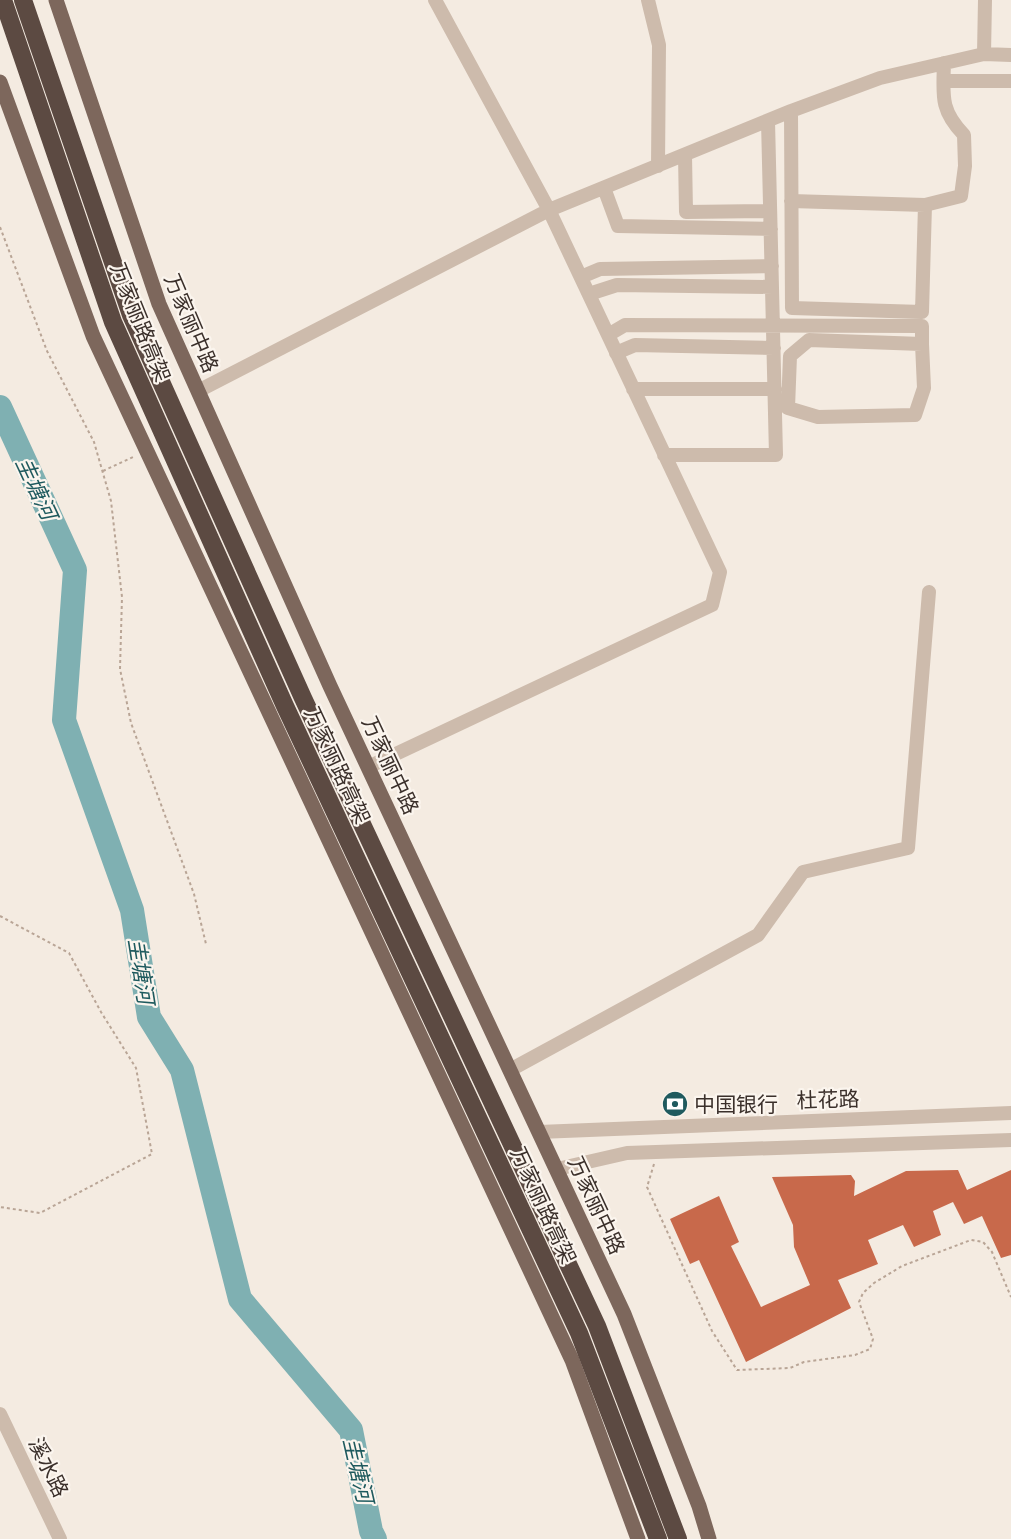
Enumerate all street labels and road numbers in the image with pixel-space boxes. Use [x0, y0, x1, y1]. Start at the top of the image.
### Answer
street label: 万家丽路高架 [105, 259, 177, 385]
street label: 万家丽中路 [160, 270, 224, 376]
street label: 万家丽路高架 [300, 702, 376, 828]
street label: 万家丽中路 [357, 712, 425, 818]
street label: 杜花路 [796, 1085, 860, 1113]
street label: 万家丽路高架 [506, 1142, 582, 1268]
street label: 万家丽中路 [563, 1152, 631, 1258]
street label: 溪水路 [24, 1433, 74, 1501]

